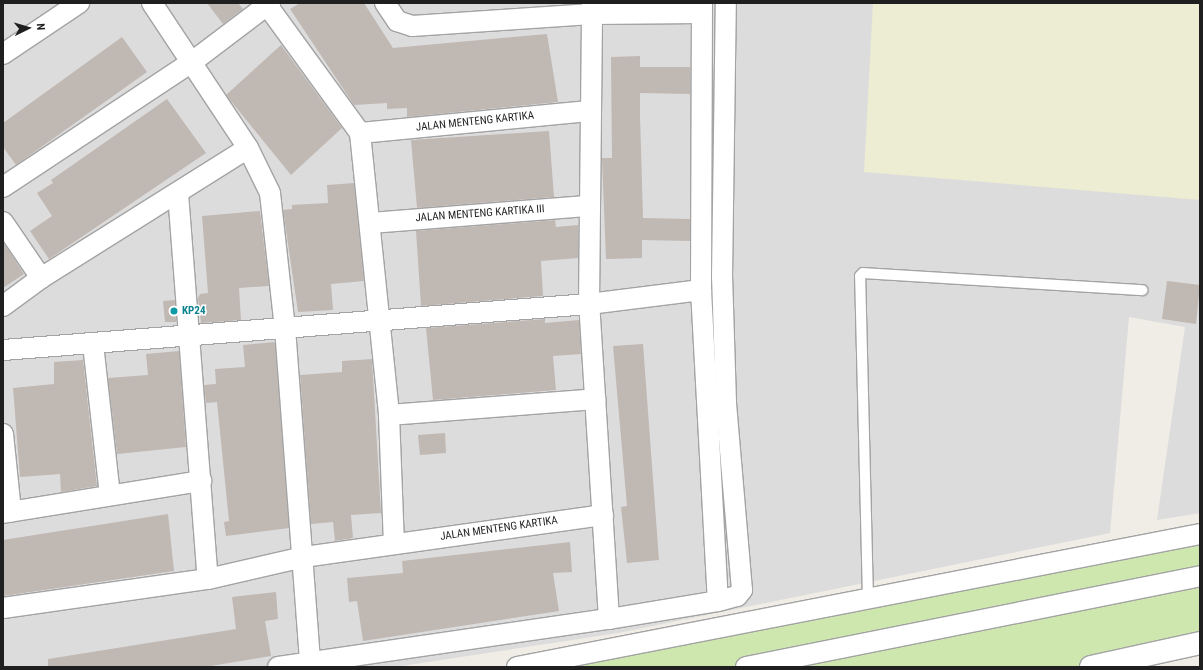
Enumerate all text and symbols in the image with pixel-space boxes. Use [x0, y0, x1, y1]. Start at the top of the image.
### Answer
north arrow [8, 8, 48, 48]
text: N [34, 23, 47, 31]
street label: JALAN MENTENG KARTIKA [415, 109, 535, 135]
street label: JALAN MENTENG KARTIKA III [415, 203, 545, 225]
place label: KP24 [182, 304, 205, 318]
marker: KP24 [169, 306, 179, 316]
street label: JALAN MENTENG KARTIKA [439, 514, 559, 544]

